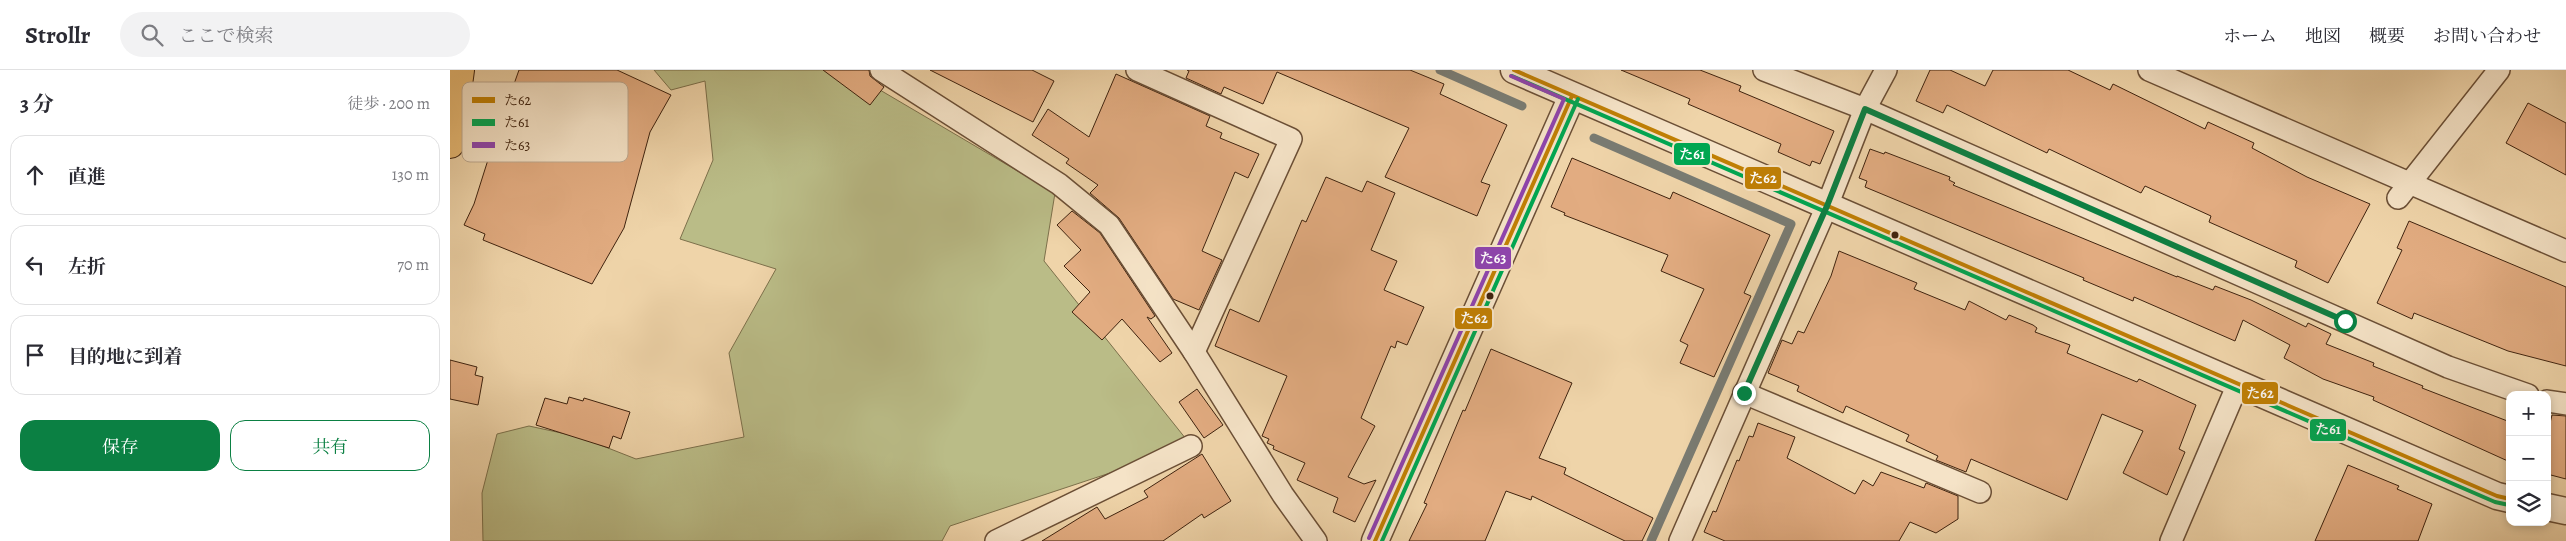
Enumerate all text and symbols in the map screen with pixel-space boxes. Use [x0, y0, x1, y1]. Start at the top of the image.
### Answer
search box [120, 12, 470, 57]
text: Strollr [25, 19, 90, 51]
icon: search [138, 21, 166, 49]
text: ここで検索 [178, 23, 273, 49]
text: ホーム [2223, 24, 2277, 48]
text: 地図 [2305, 24, 2341, 48]
text: 概要 [2369, 24, 2405, 48]
text: お問い合わせ [2433, 24, 2541, 48]
legend [462, 82, 628, 162]
text: 3 分 [20, 90, 54, 118]
text: た62 [504, 91, 531, 110]
text: 徒歩 · 200 m [347, 93, 430, 115]
text: た61 [504, 113, 529, 132]
text: た63 [504, 136, 530, 155]
line badge: た61 [1673, 142, 1711, 166]
text: た61 [1679, 145, 1705, 164]
icon: ahead [21, 161, 49, 189]
text: 直進 [68, 164, 106, 190]
text: 130 m [392, 164, 429, 186]
line badge: た62 [1744, 166, 1782, 190]
text: た62 [1749, 169, 1777, 188]
unlabelled marker [1890, 230, 1900, 240]
line badge: た63 [1474, 246, 1512, 270]
text: た63 [1480, 249, 1506, 268]
icon: left [21, 251, 49, 279]
text: 左折 [68, 254, 106, 280]
text: 70 m [397, 254, 429, 276]
unlabelled marker [1485, 291, 1495, 301]
line badge: た62 [1454, 307, 1493, 330]
text: た62 [1460, 309, 1488, 328]
route start [2334, 310, 2357, 333]
icon: arrive [21, 341, 49, 369]
text: 目的地に到着 [68, 344, 182, 370]
line badge: た62 [2241, 381, 2279, 405]
route end [1733, 382, 1756, 405]
text: た62 [2246, 384, 2274, 403]
map controls [2506, 391, 2551, 526]
button: + [2506, 391, 2551, 436]
line badge: た61 [2309, 418, 2347, 442]
button: 保存 [20, 420, 220, 471]
button: 共有 [230, 420, 430, 471]
text: た61 [2315, 420, 2341, 439]
button: − [2506, 436, 2551, 481]
button: layers [2506, 481, 2551, 526]

